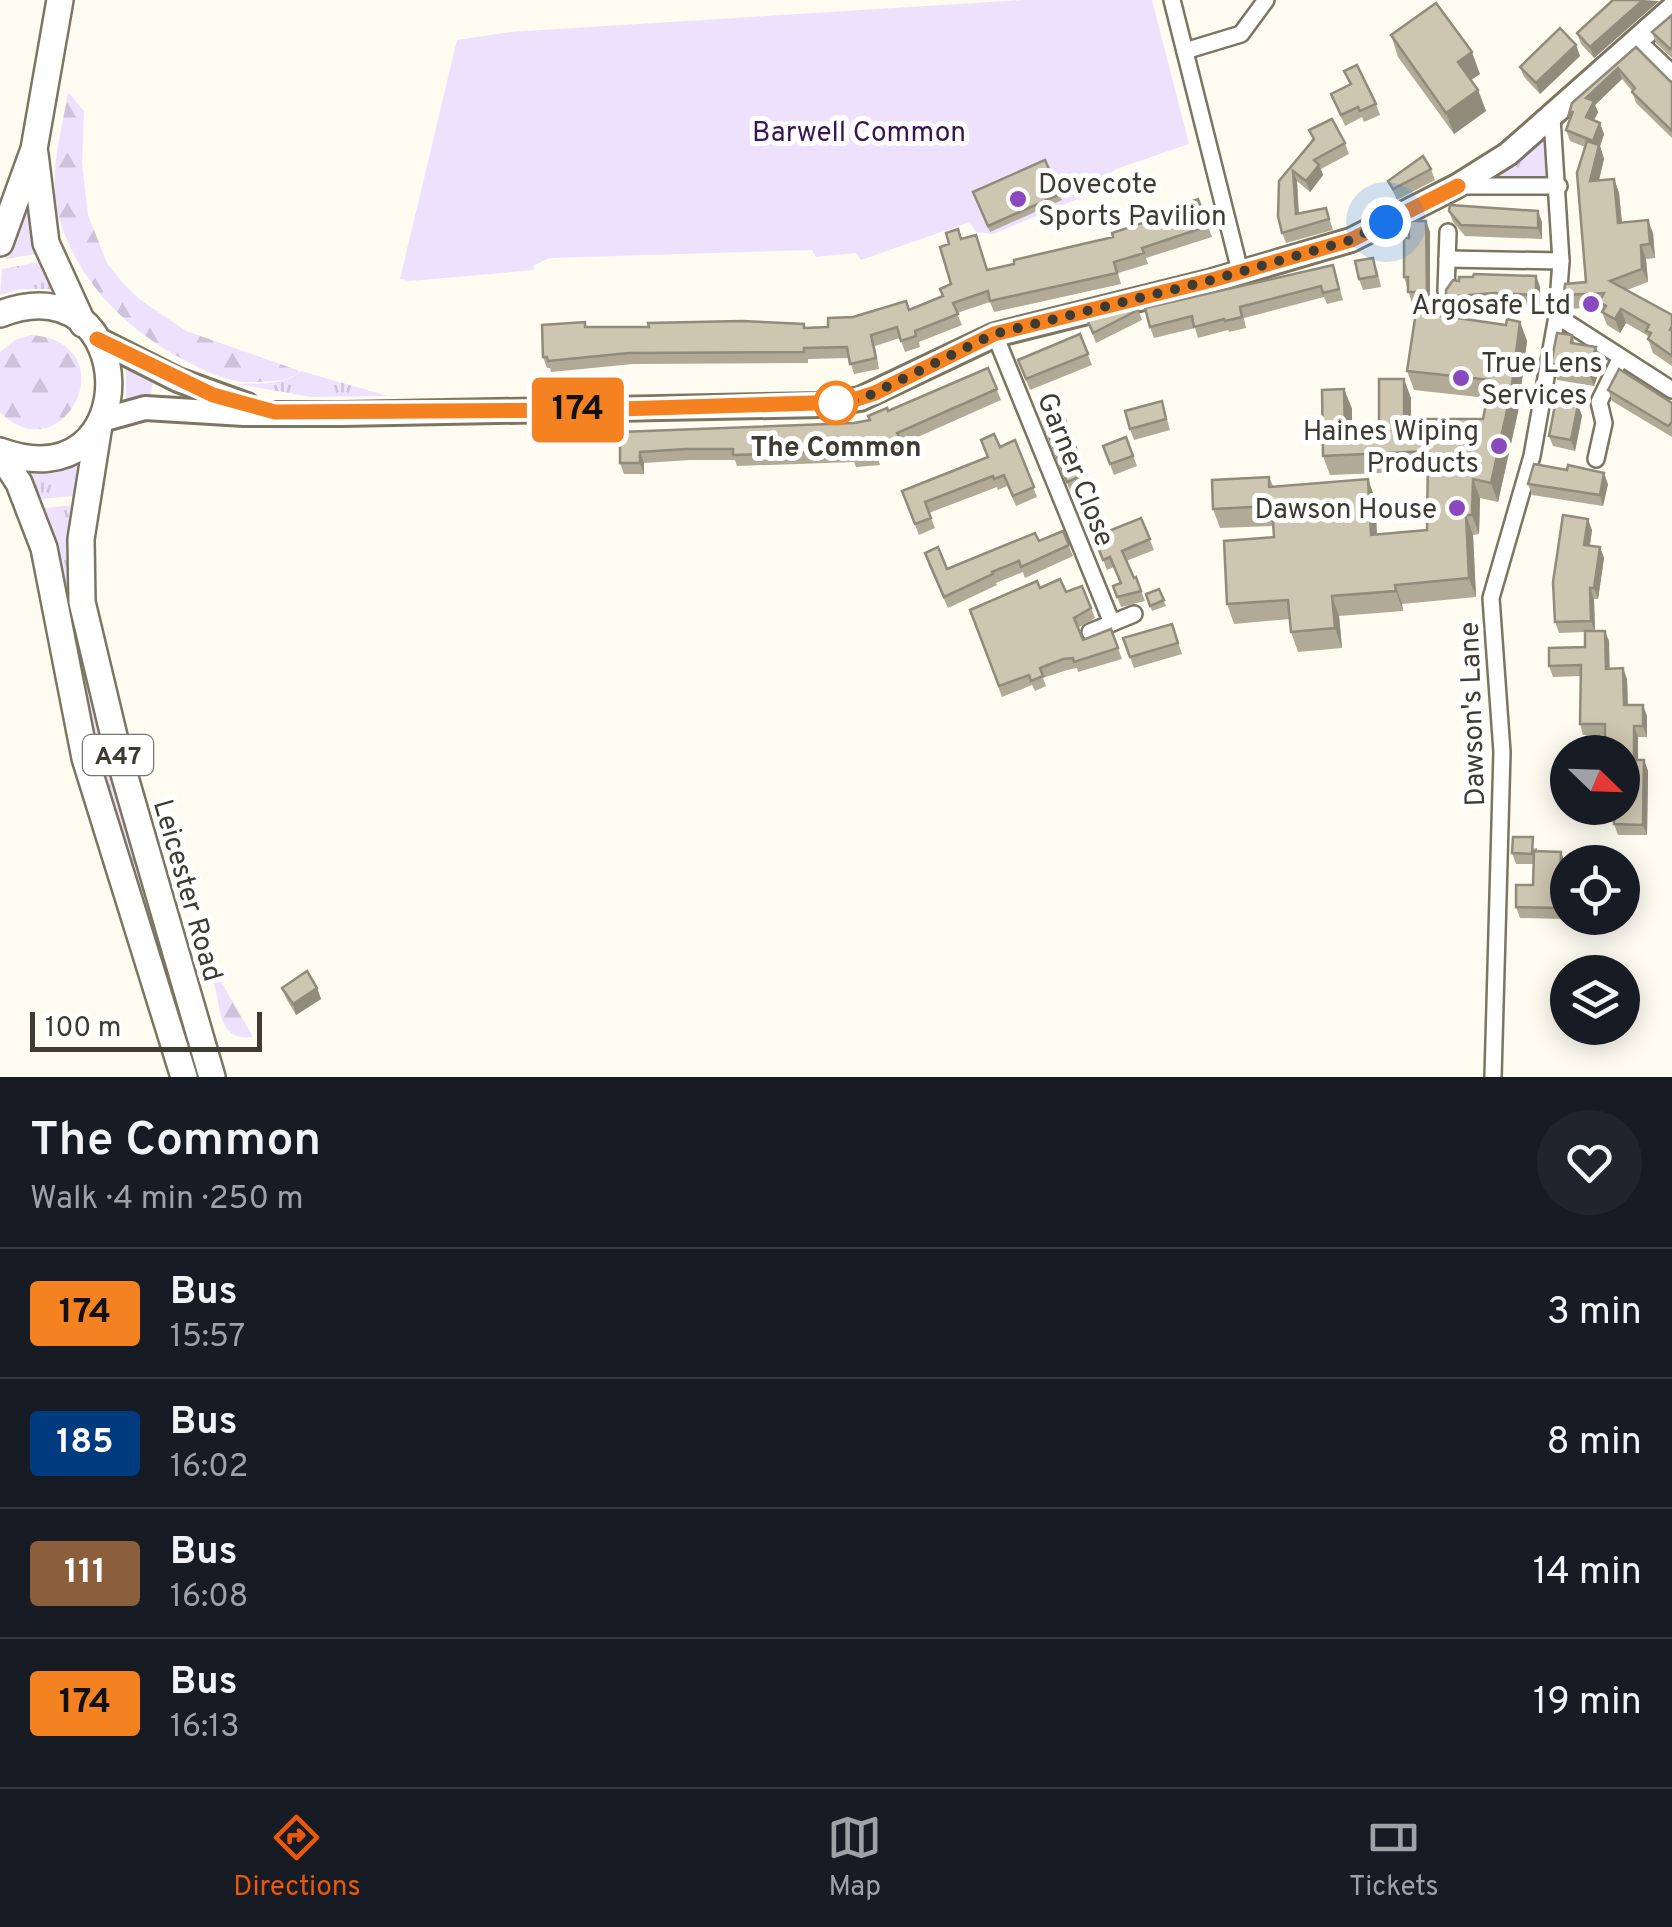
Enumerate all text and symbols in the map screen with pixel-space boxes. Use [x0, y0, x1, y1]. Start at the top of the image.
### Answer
park label: Barwell Common [752, 116, 966, 152]
place label: Dovecote Sports Pavilion [1038, 168, 1227, 236]
marker: Dovecote Sports Pavilion [1007, 188, 1029, 210]
your location [1361, 197, 1411, 247]
place label: Argosafe Ltd [1412, 289, 1571, 325]
marker: Argosafe Ltd [1580, 293, 1602, 315]
place label: True Lens Services [1481, 347, 1603, 415]
marker: True Lens Services [1450, 367, 1472, 389]
line badge: 174 [520, 378, 636, 442]
marker: The Common [815, 382, 857, 424]
text: 174 [552, 388, 604, 432]
street label: Garner Close [1027, 388, 1121, 552]
place label: Haines Wiping Products [1303, 415, 1479, 483]
place label: The Common [750, 431, 922, 467]
marker: Haines Wiping Products [1488, 435, 1510, 457]
place label: Dawson House [1254, 493, 1437, 529]
marker: Dawson House [1446, 497, 1468, 519]
street label: Dawson's Lane [1453, 621, 1495, 807]
road number: A47 [83, 735, 153, 775]
north arrow [1550, 735, 1640, 825]
map controls [1550, 735, 1640, 1045]
street label: Leicester Road [143, 796, 229, 986]
button: locate [1550, 845, 1640, 935]
button: layers [1550, 955, 1640, 1045]
scale bar [30, 1007, 262, 1052]
text: 100 m [45, 1011, 121, 1047]
button: heart [1537, 1110, 1642, 1215]
text: The Common [30, 1112, 321, 1172]
text: Walk · 4 min · 250 m [30, 1180, 304, 1220]
text: Bus [170, 1269, 237, 1318]
text: 3 min [1547, 1289, 1642, 1338]
text: 174 [59, 1291, 111, 1335]
text: 15:57 [170, 1318, 245, 1358]
text: Bus [170, 1399, 237, 1448]
text: 8 min [1547, 1419, 1642, 1468]
text: 185 [56, 1421, 114, 1465]
text: 16:02 [170, 1448, 248, 1488]
text: Bus [170, 1529, 237, 1578]
text: 14 min [1533, 1549, 1642, 1598]
text: 111 [64, 1551, 106, 1595]
text: 16:08 [170, 1578, 248, 1618]
text: Bus [170, 1659, 237, 1708]
text: 19 min [1533, 1679, 1642, 1728]
text: 174 [59, 1681, 111, 1725]
text: 16:13 [170, 1708, 239, 1748]
tab: Directions [233, 1810, 361, 1906]
tab: Map [827, 1810, 882, 1906]
tab: Tickets [1349, 1810, 1439, 1906]

